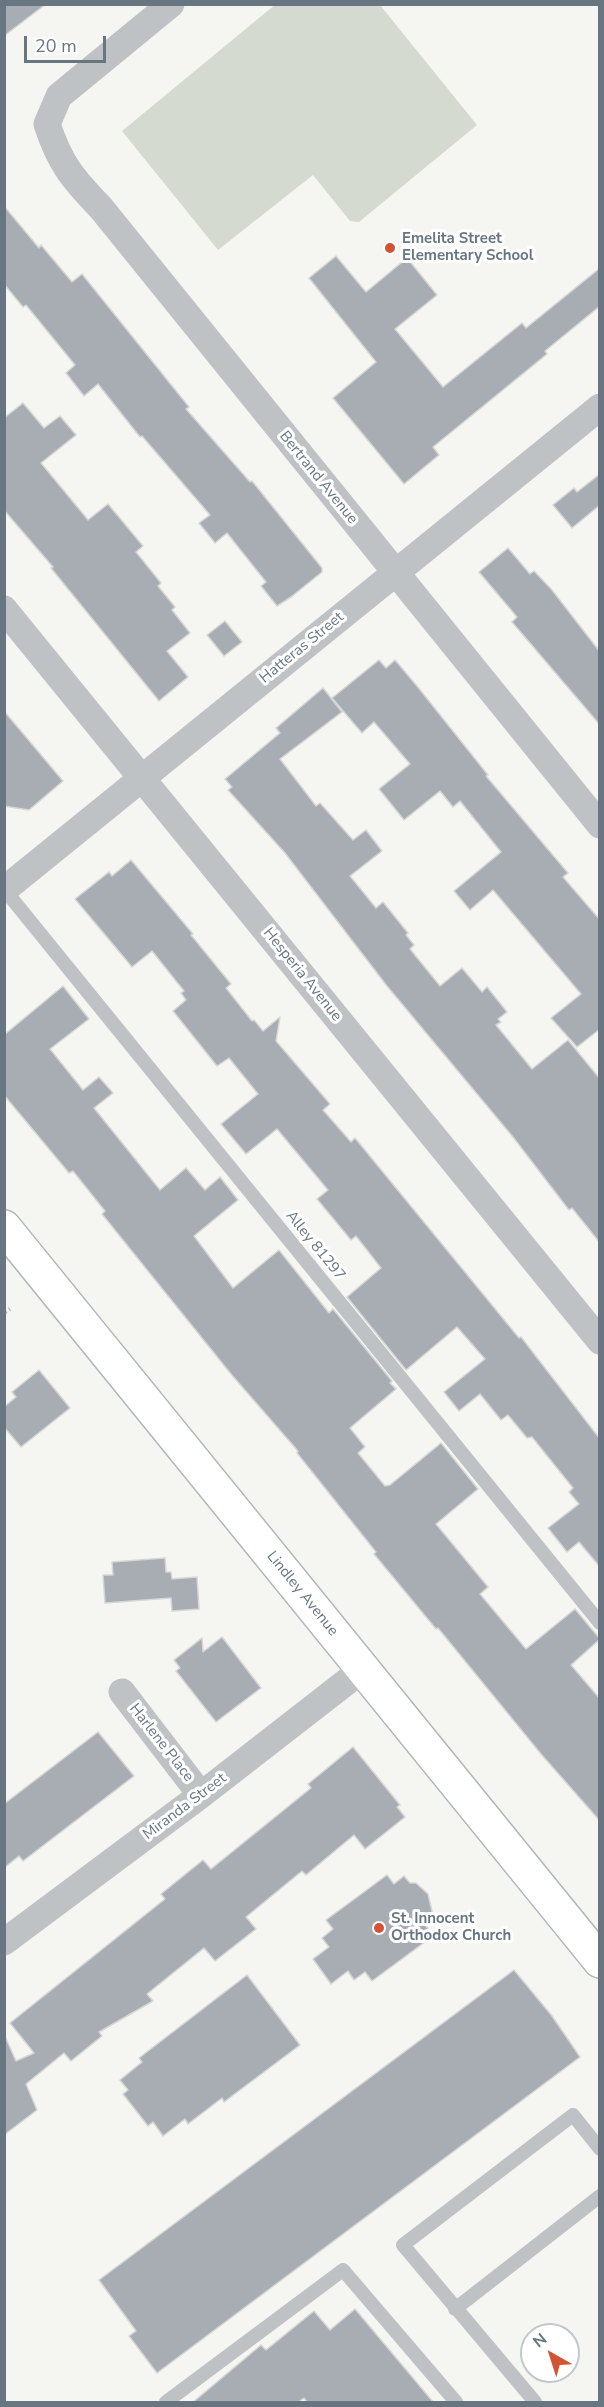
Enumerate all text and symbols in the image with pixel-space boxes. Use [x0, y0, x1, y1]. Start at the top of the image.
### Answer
scale bar [27, 24, 110, 62]
text: 20 m [35, 34, 77, 58]
place label: Emelita Street Elementary School [402, 230, 533, 265]
marker: Emelita Street Elementary School [383, 241, 397, 255]
street label: Bertrand Avenue [275, 428, 361, 528]
street label: Hatteras Street [256, 609, 348, 687]
street label: Hesperia Avenue [259, 925, 345, 1025]
street label: Alley 81297 [282, 1208, 348, 1284]
street label: Lindley Avenue [262, 1548, 342, 1640]
street label: Harlene Place [125, 1700, 197, 1786]
street label: Miranda Street [140, 1770, 230, 1844]
place label: St. Innocent Orthodox Church [391, 1910, 511, 1945]
marker: St. Innocent Orthodox Church [372, 1921, 386, 1935]
north arrow [520, 2323, 580, 2383]
text: N [528, 2328, 552, 2353]

